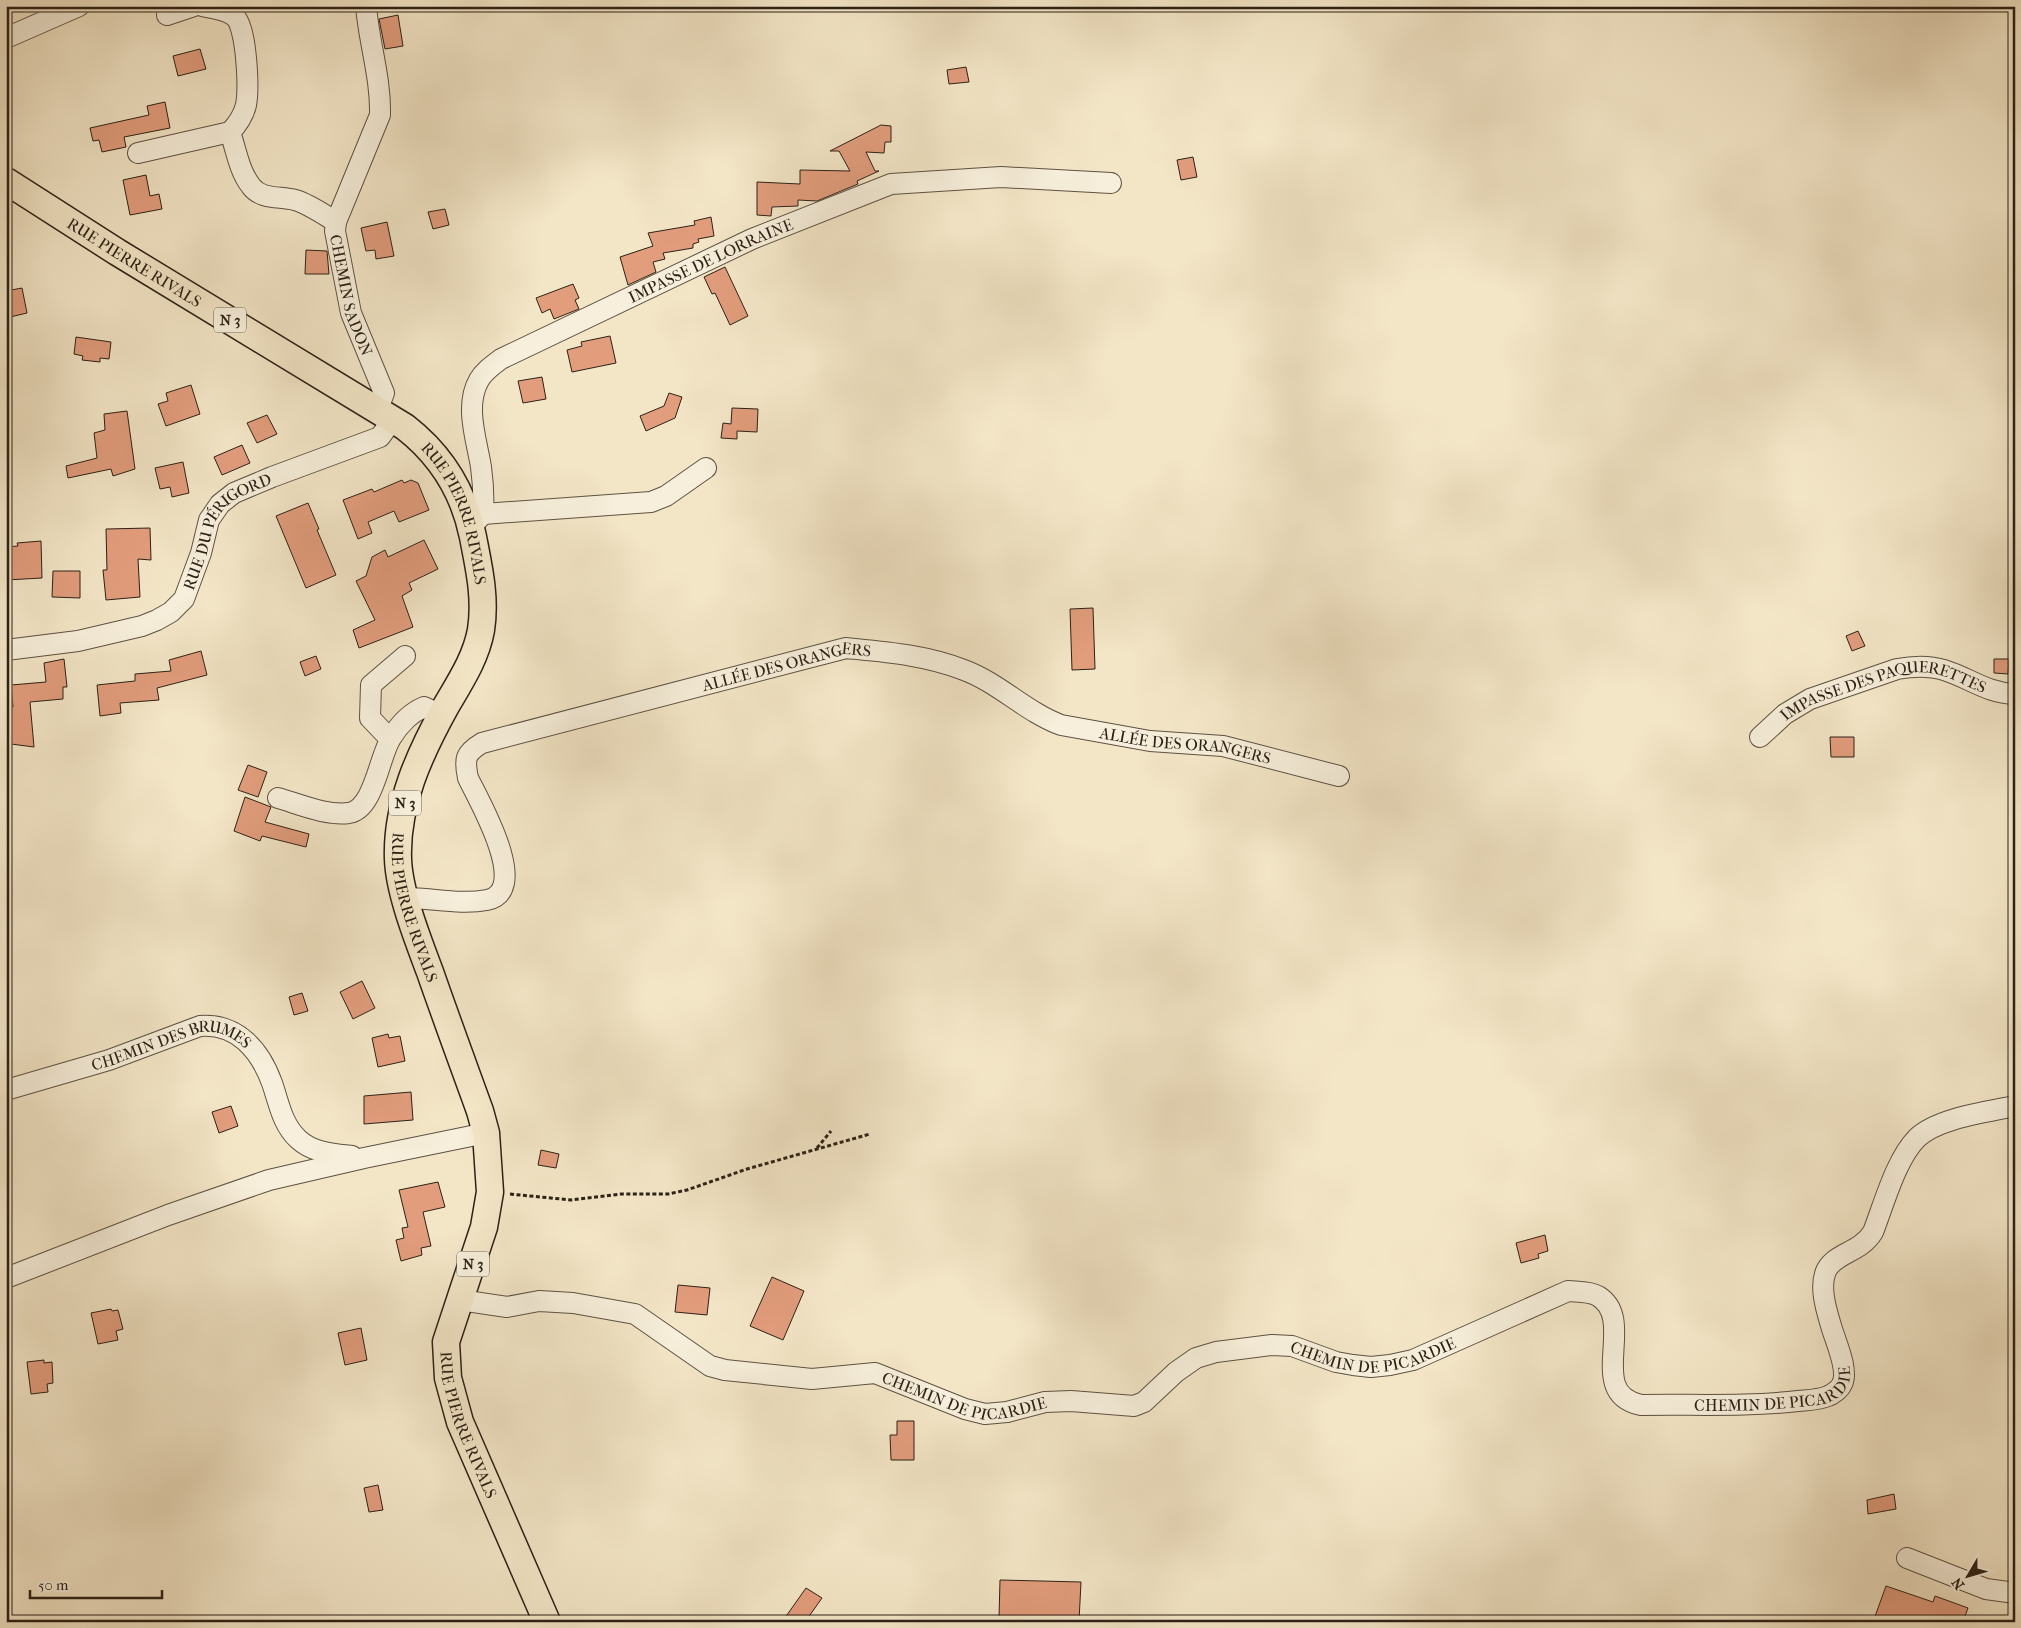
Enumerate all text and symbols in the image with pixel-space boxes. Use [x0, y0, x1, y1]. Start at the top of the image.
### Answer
street label: RUE PIERRE RIVALS [64, 213, 205, 311]
street label: IMPASSE DE LORRAINE [625, 214, 796, 306]
street label: CHEMIN SADON [326, 233, 377, 358]
road number: N 3 [214, 308, 246, 332]
street label: RUE PIERRE RIVALS [418, 438, 491, 586]
street label: RUE DU PÉRIGORD [179, 469, 274, 593]
street label: ALLÉE DES ORANGERS [699, 638, 872, 695]
street label: IMPASSE DES PAQUERETTES [1776, 657, 1989, 724]
street label: ALLÉE DES ORANGERS [1097, 722, 1273, 768]
road number: N 3 [389, 790, 421, 816]
street label: RUE PIERRE RIVALS [388, 832, 442, 984]
street label: CHEMIN DES BRUMES [89, 1016, 256, 1074]
road number: N 3 [457, 1252, 489, 1276]
street label: CHEMIN DE PICARDIE [1288, 1333, 1459, 1377]
street label: RUE PIERRE RIVALS [437, 1351, 501, 1501]
street label: CHEMIN DE PICARDIE [1694, 1365, 1854, 1414]
street label: CHEMIN DE PICARDIE [880, 1367, 1049, 1424]
north arrow [1944, 1550, 1994, 1600]
scale bar [30, 1568, 162, 1600]
text: N [1948, 1574, 1968, 1593]
text: 50 m [38, 1576, 69, 1594]

